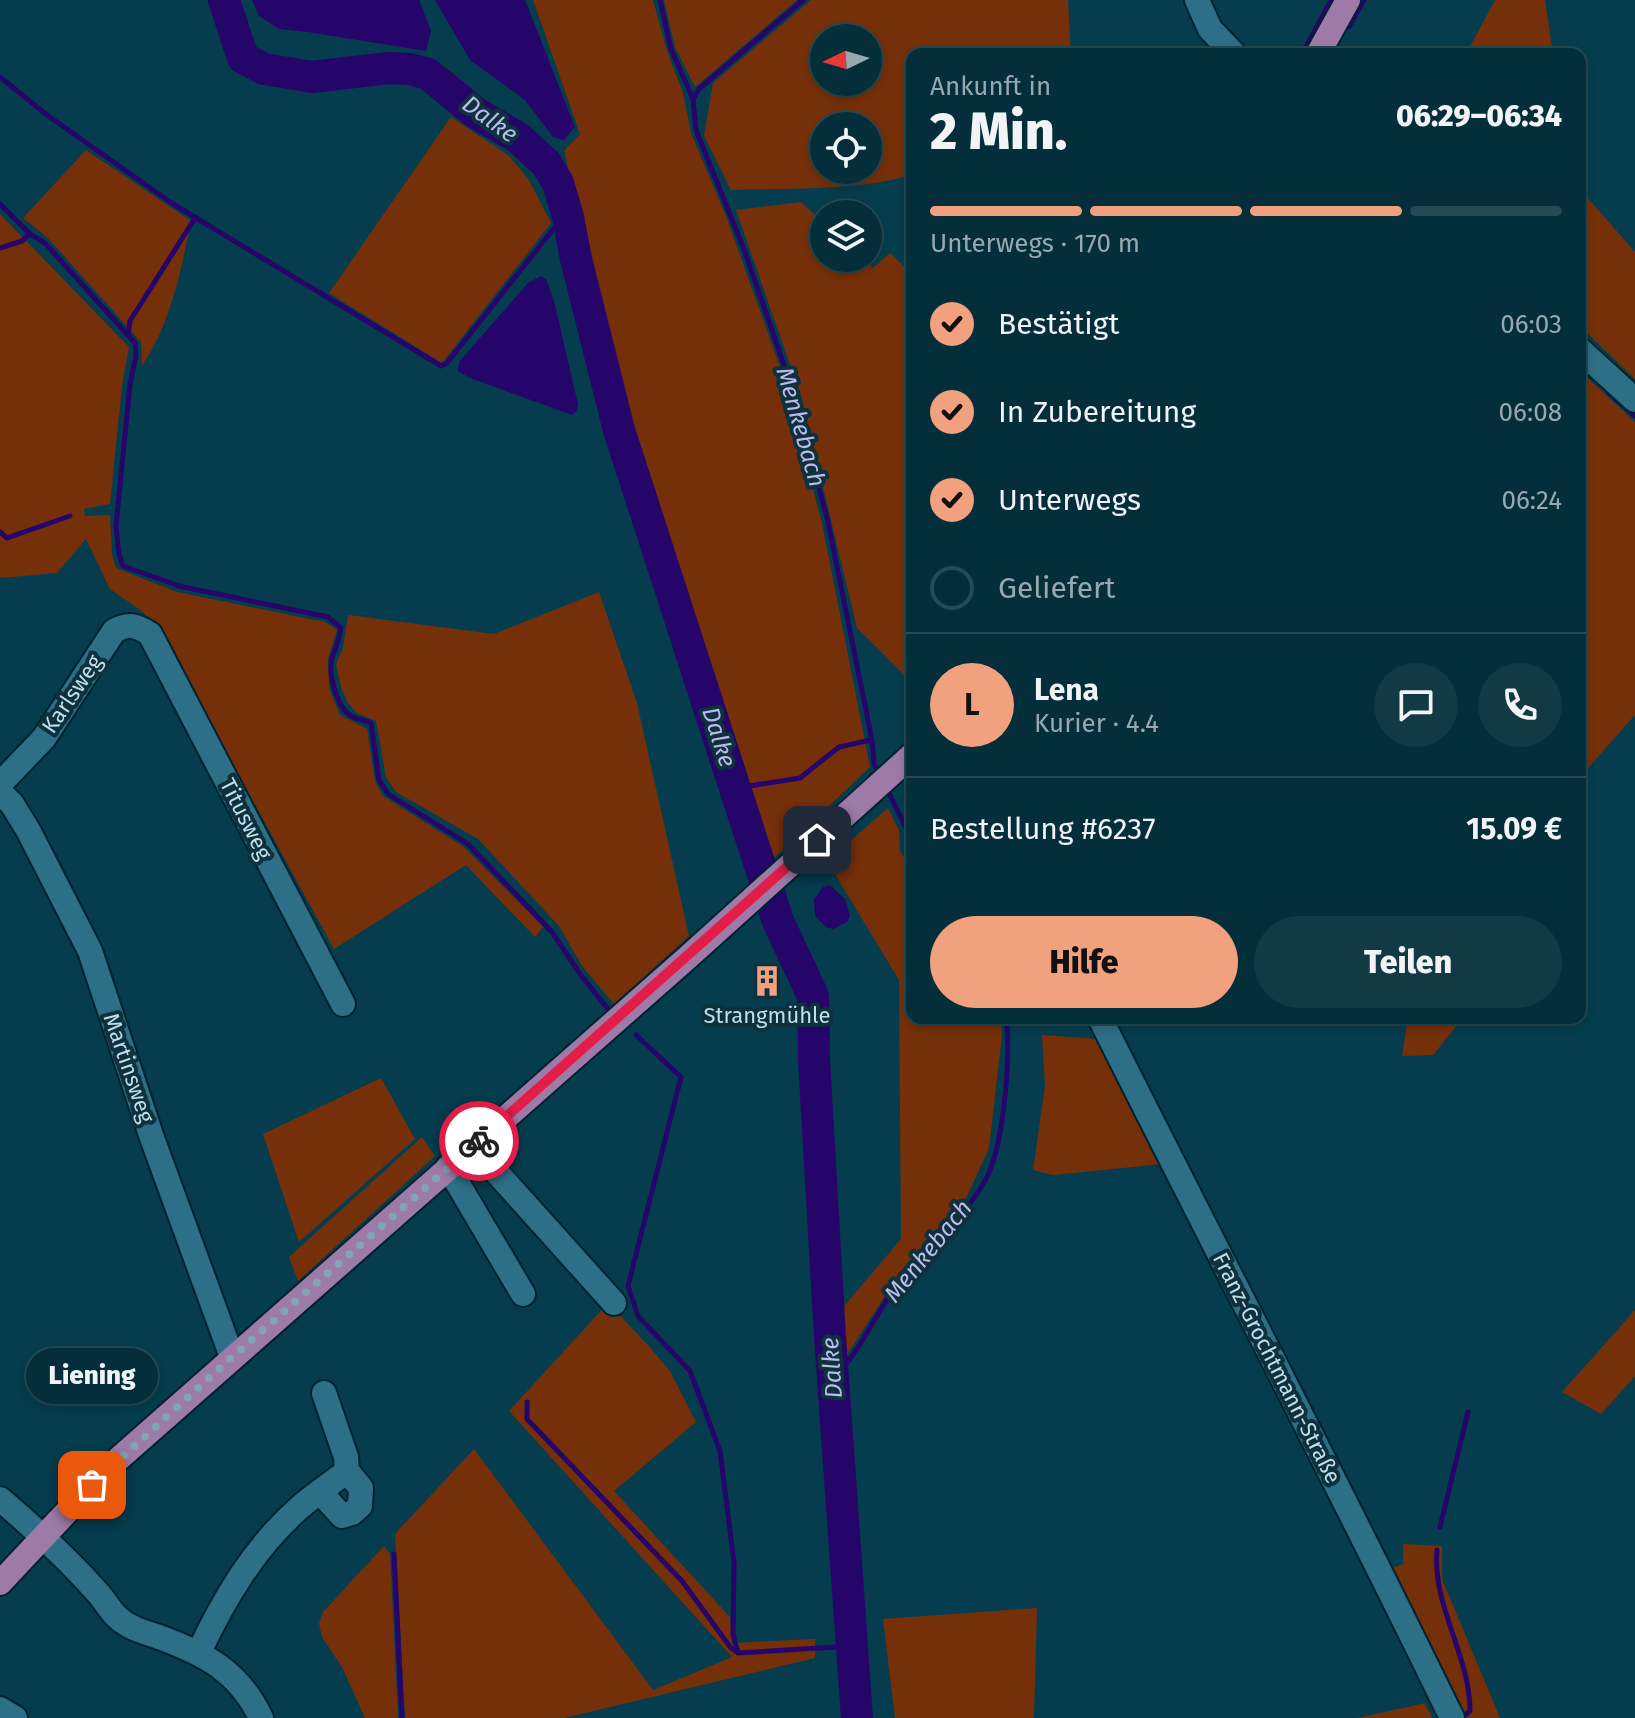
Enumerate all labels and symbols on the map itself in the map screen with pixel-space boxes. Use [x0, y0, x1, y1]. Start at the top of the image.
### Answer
north arrow [810, 24, 882, 96]
water label: Dalke [457, 90, 523, 148]
water label: Menkebach [771, 364, 831, 490]
street label: Karlsweg [36, 649, 108, 738]
water label: Dalke [696, 703, 742, 771]
street label: Titusweg [214, 774, 278, 865]
pin [783, 806, 851, 874]
building icon: Strangmühle [750, 964, 784, 998]
place label: Strangmühle [704, 1002, 830, 1029]
street label: Martinsweg [98, 1010, 160, 1127]
courier [439, 1101, 519, 1181]
water label: Menkebach [878, 1194, 978, 1308]
street label: Franz-Grochtmann-Straße [1207, 1248, 1347, 1488]
water label: Dalke [816, 1336, 848, 1400]
callout: Liening [26, 1349, 158, 1405]
pin [58, 1451, 126, 1519]

